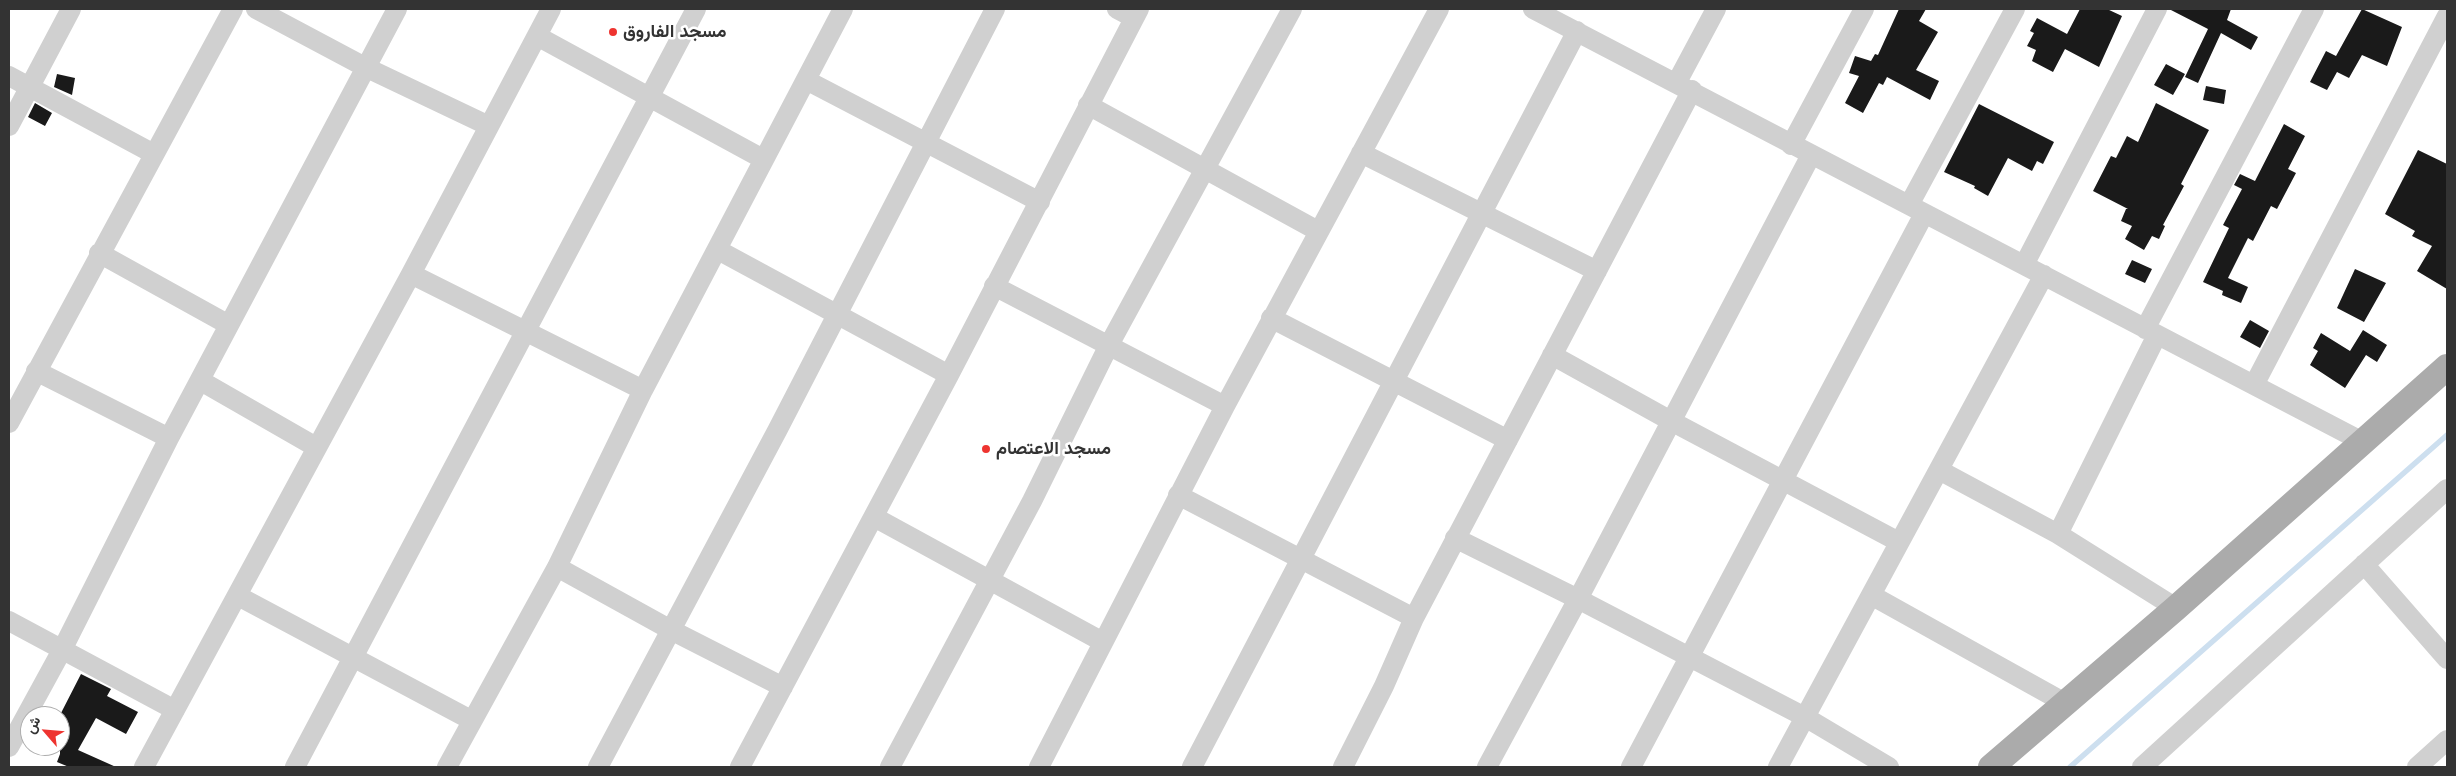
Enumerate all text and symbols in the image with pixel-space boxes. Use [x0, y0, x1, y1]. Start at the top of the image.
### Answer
place label: مسجد الفاروق [623, 21, 727, 43]
marker: مسجد الفاروق [607, 26, 619, 38]
place label: مسجد الاعتصام [996, 438, 1111, 460]
marker: مسجد الاعتصام [980, 443, 992, 455]
north arrow [20, 706, 70, 756]
text: ش [22, 714, 43, 736]

